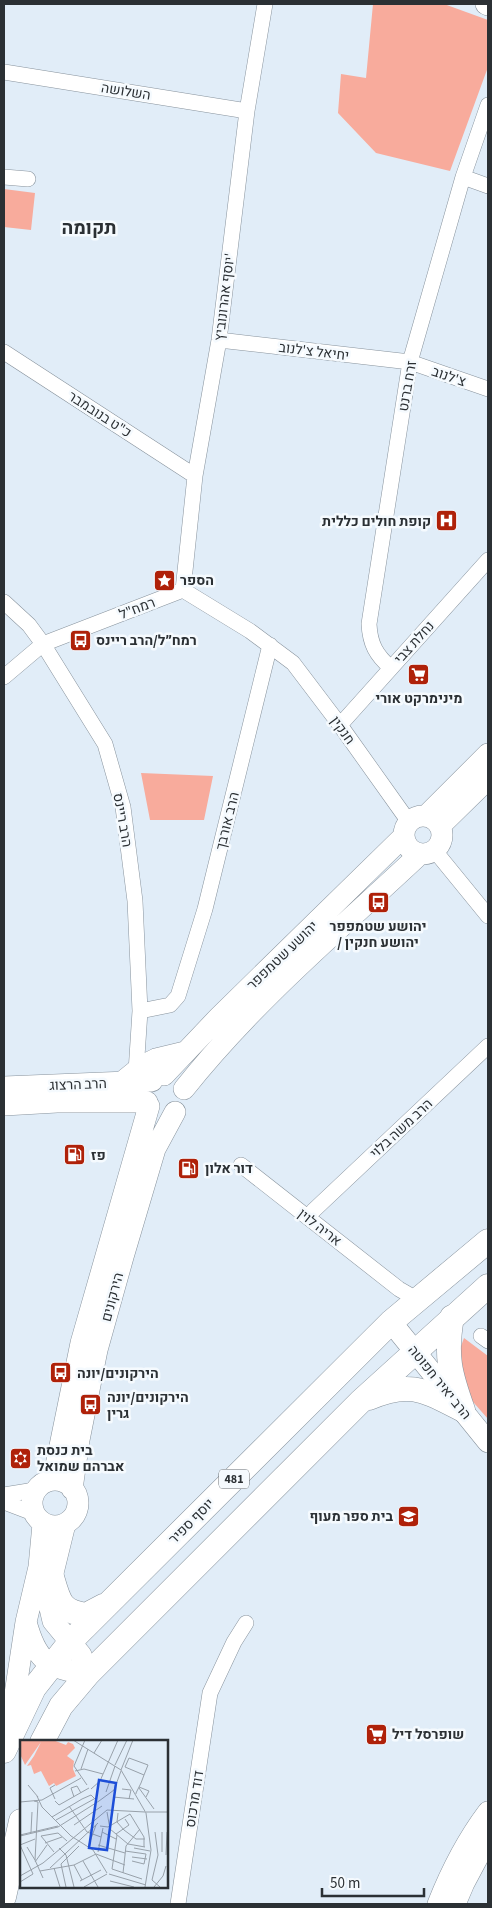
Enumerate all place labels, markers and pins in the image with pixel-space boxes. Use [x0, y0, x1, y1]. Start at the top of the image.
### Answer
hospital icon: קופת חולים כללית [435, 509, 459, 533]
place label: קופת חולים כללית [322, 512, 431, 532]
place icon: הספר [152, 568, 176, 592]
place label: הספר [180, 571, 214, 591]
bus stop icon: רמח״ל/הרב ריינס [68, 628, 92, 652]
place label: רמח״ל/הרב ריינס [96, 631, 197, 651]
supermarket icon: מינימרקט אורי [407, 663, 431, 687]
place label: מינימרקט אורי [376, 689, 462, 709]
bus stop icon: יהושע שטמפפר / יהושע חנקין [366, 891, 390, 915]
place label: יהושע שטמפפר / יהושע חנקין [329, 917, 427, 953]
fuel station icon: פז [63, 1143, 87, 1167]
place label: פז [91, 1146, 106, 1166]
fuel station icon: דור אלון [177, 1156, 201, 1180]
place label: דור אלון [205, 1159, 253, 1179]
bus stop icon: הירקונים/יונה [49, 1361, 73, 1385]
place label: הירקונים/יונה [77, 1364, 159, 1384]
place label: הירקונים/יונה גרין [107, 1388, 189, 1424]
bus stop icon: הירקונים/יונה גרין [79, 1393, 103, 1417]
place label: בית כנסת אברהם שמואל [37, 1441, 124, 1477]
synagogue icon: בית כנסת אברהם שמואל [9, 1446, 33, 1470]
school or university icon: בית ספר מעוף [397, 1504, 421, 1528]
place label: בית ספר מעוף [310, 1507, 393, 1527]
supermarket icon: שופרסל דיל [364, 1722, 388, 1746]
place label: שופרסל דיל [392, 1725, 464, 1745]

